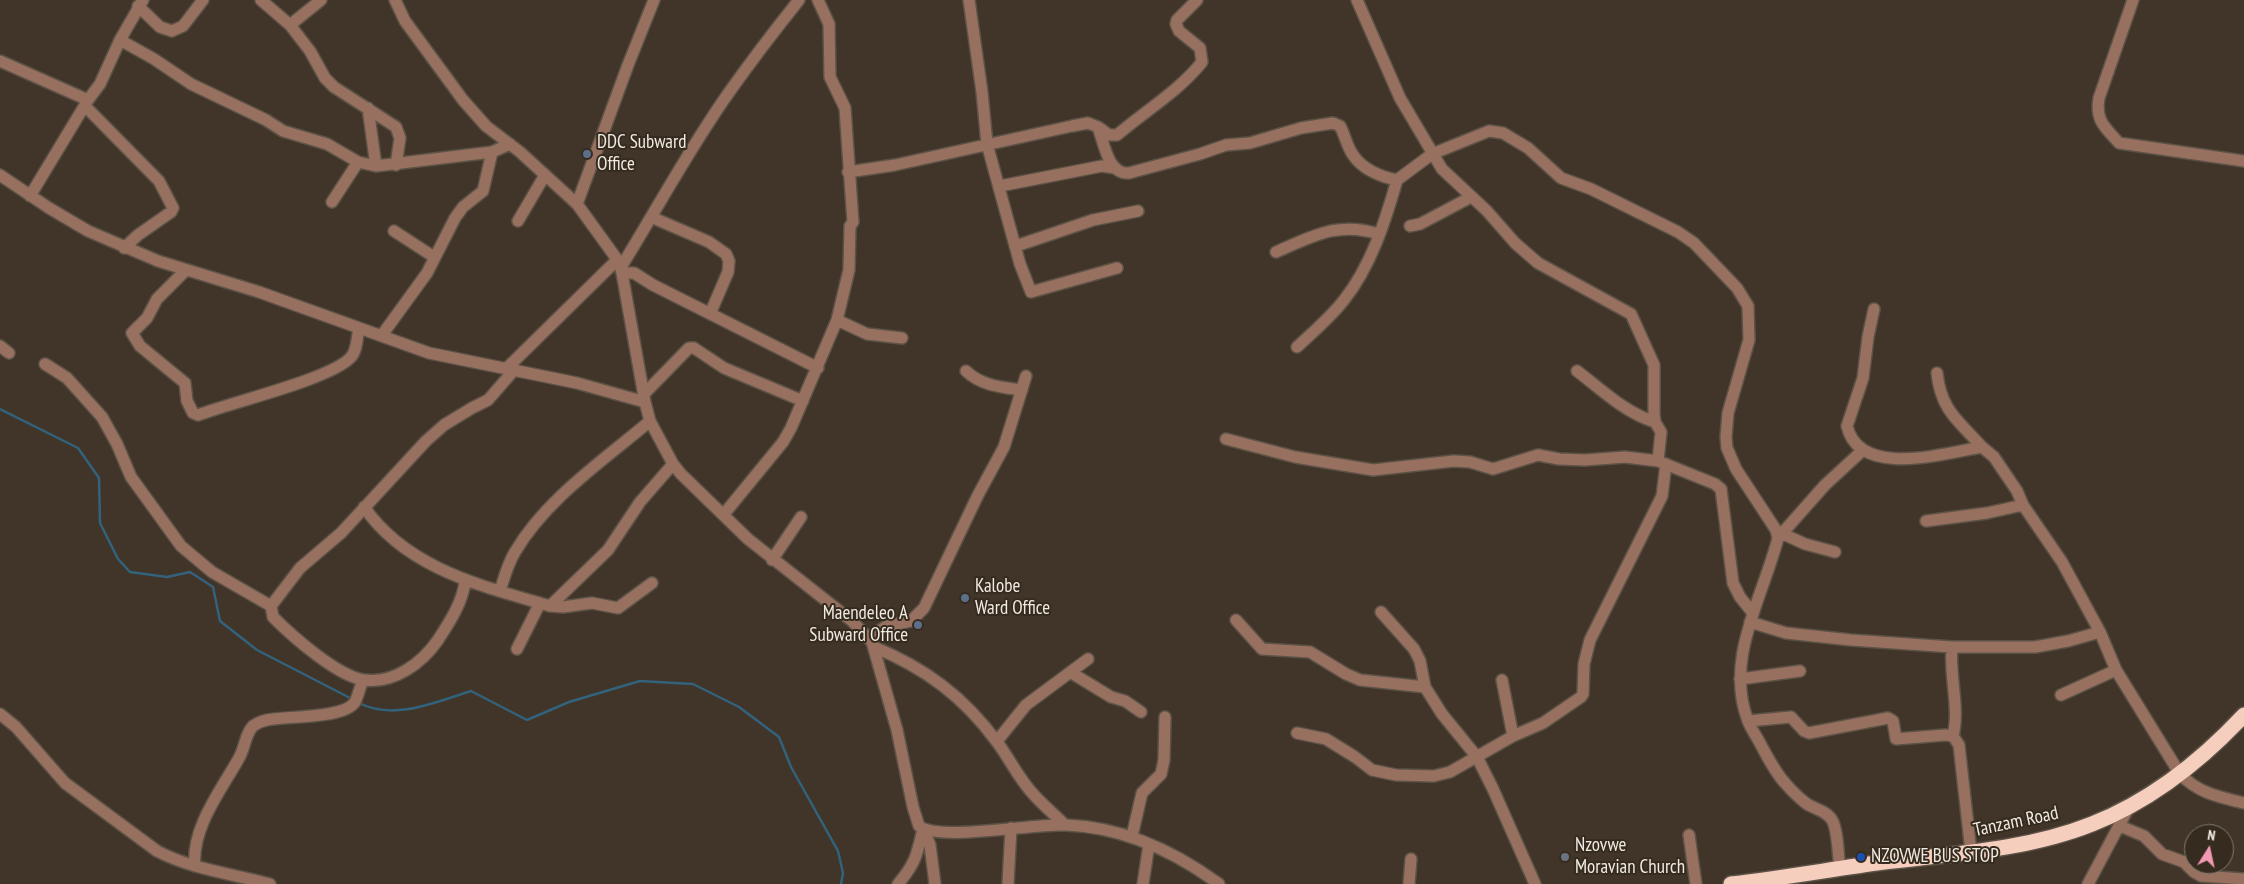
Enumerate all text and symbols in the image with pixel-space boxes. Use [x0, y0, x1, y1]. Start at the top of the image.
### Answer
place label: DDC Subward Office [597, 132, 686, 176]
marker: DDC Subward Office [581, 148, 593, 160]
place label: Kalobe Ward Office [975, 576, 1050, 620]
marker: Kalobe Ward Office [959, 592, 971, 604]
place label: Maendeleo A Subward Office [809, 603, 908, 647]
marker: Maendeleo A Subward Office [912, 619, 924, 631]
street label: Tanzam Road [1972, 802, 2060, 842]
north arrow [2184, 824, 2234, 874]
text: N [2206, 826, 2217, 845]
place label: Nzovwe Moravian Church [1575, 835, 1685, 879]
place label: NZOVWE BUS STOP [1871, 846, 1999, 868]
marker: Nzovwe Moravian Church [1559, 851, 1571, 863]
marker: NZOVWE BUS STOP [1855, 851, 1867, 863]

